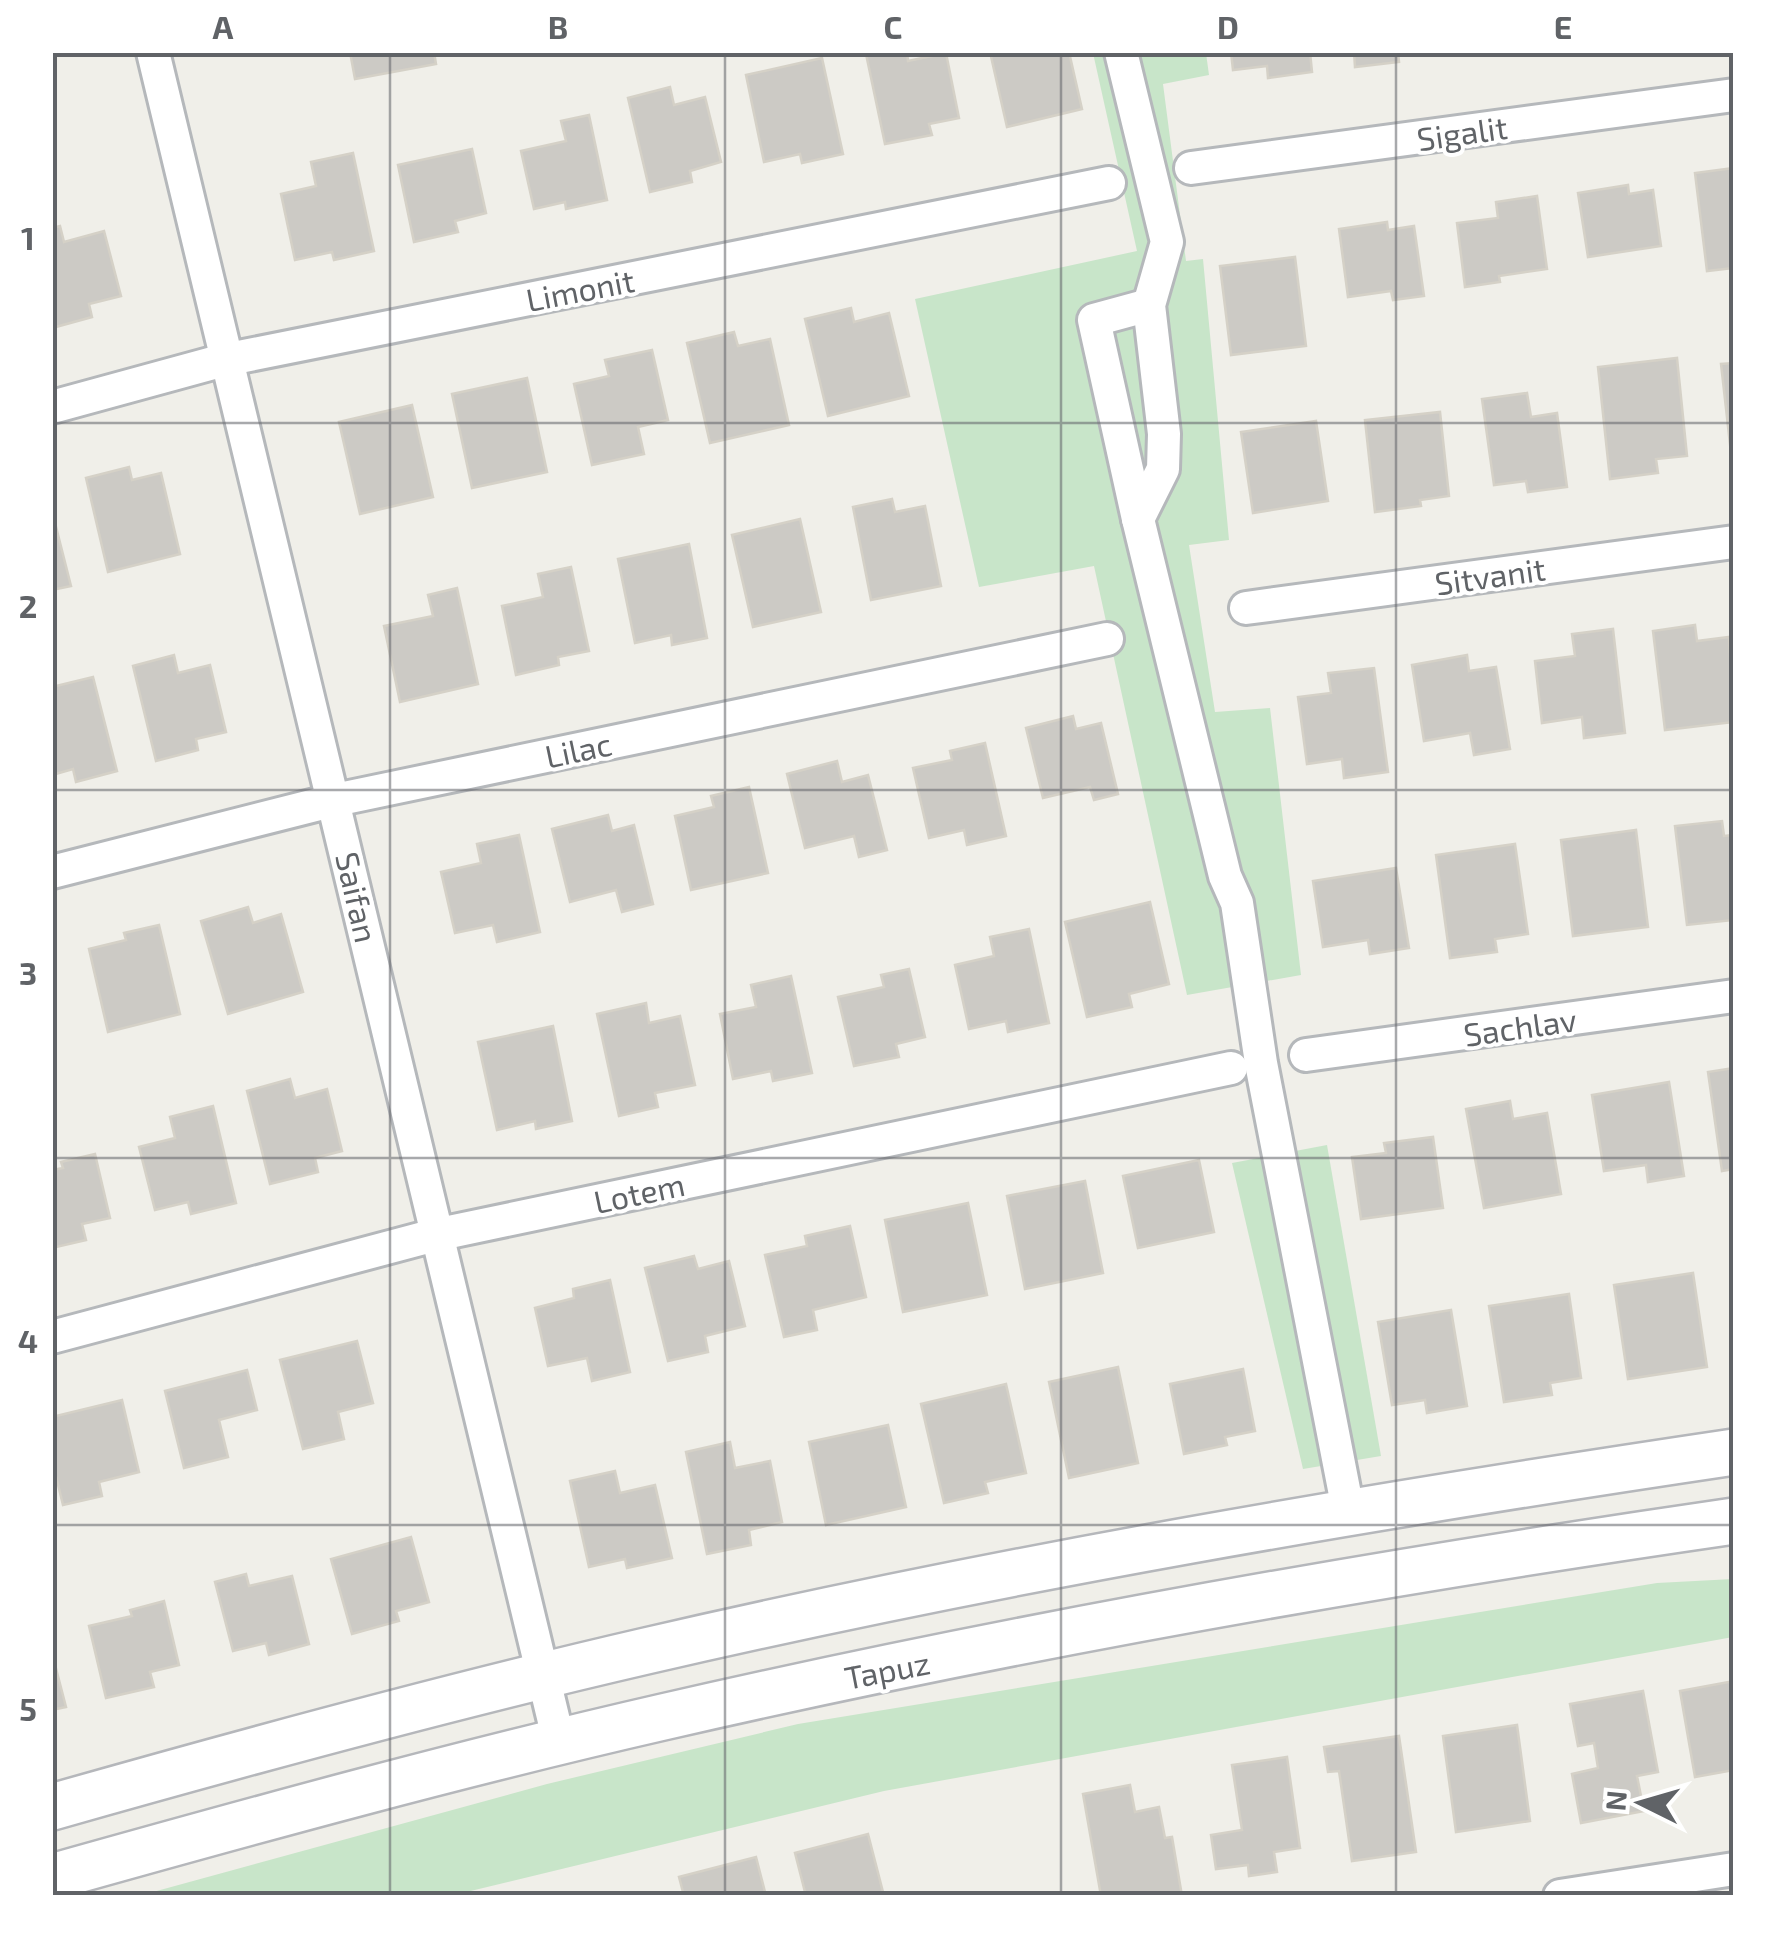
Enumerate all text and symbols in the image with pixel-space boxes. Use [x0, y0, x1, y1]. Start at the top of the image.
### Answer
text: A [213, 7, 234, 45]
text: B [548, 7, 568, 45]
text: C [884, 7, 902, 45]
text: D [1217, 7, 1239, 45]
text: E [1554, 7, 1572, 45]
street label: Sigalit [1414, 107, 1510, 157]
text: 1 [21, 218, 35, 256]
street label: Limonit [523, 260, 637, 318]
street label: Sitvanit [1432, 548, 1548, 602]
text: 2 [19, 586, 37, 624]
street label: Lilac [541, 723, 615, 775]
street label: Saifan [329, 848, 387, 946]
text: 3 [19, 953, 37, 991]
street label: Sachlav [1461, 999, 1579, 1053]
street label: Lotem [590, 1164, 688, 1220]
text: 4 [18, 1321, 38, 1359]
street label: Tapuz [841, 1642, 933, 1696]
text: 5 [19, 1689, 37, 1727]
north arrow [1591, 1753, 1691, 1853]
text: N [1597, 1789, 1633, 1812]

